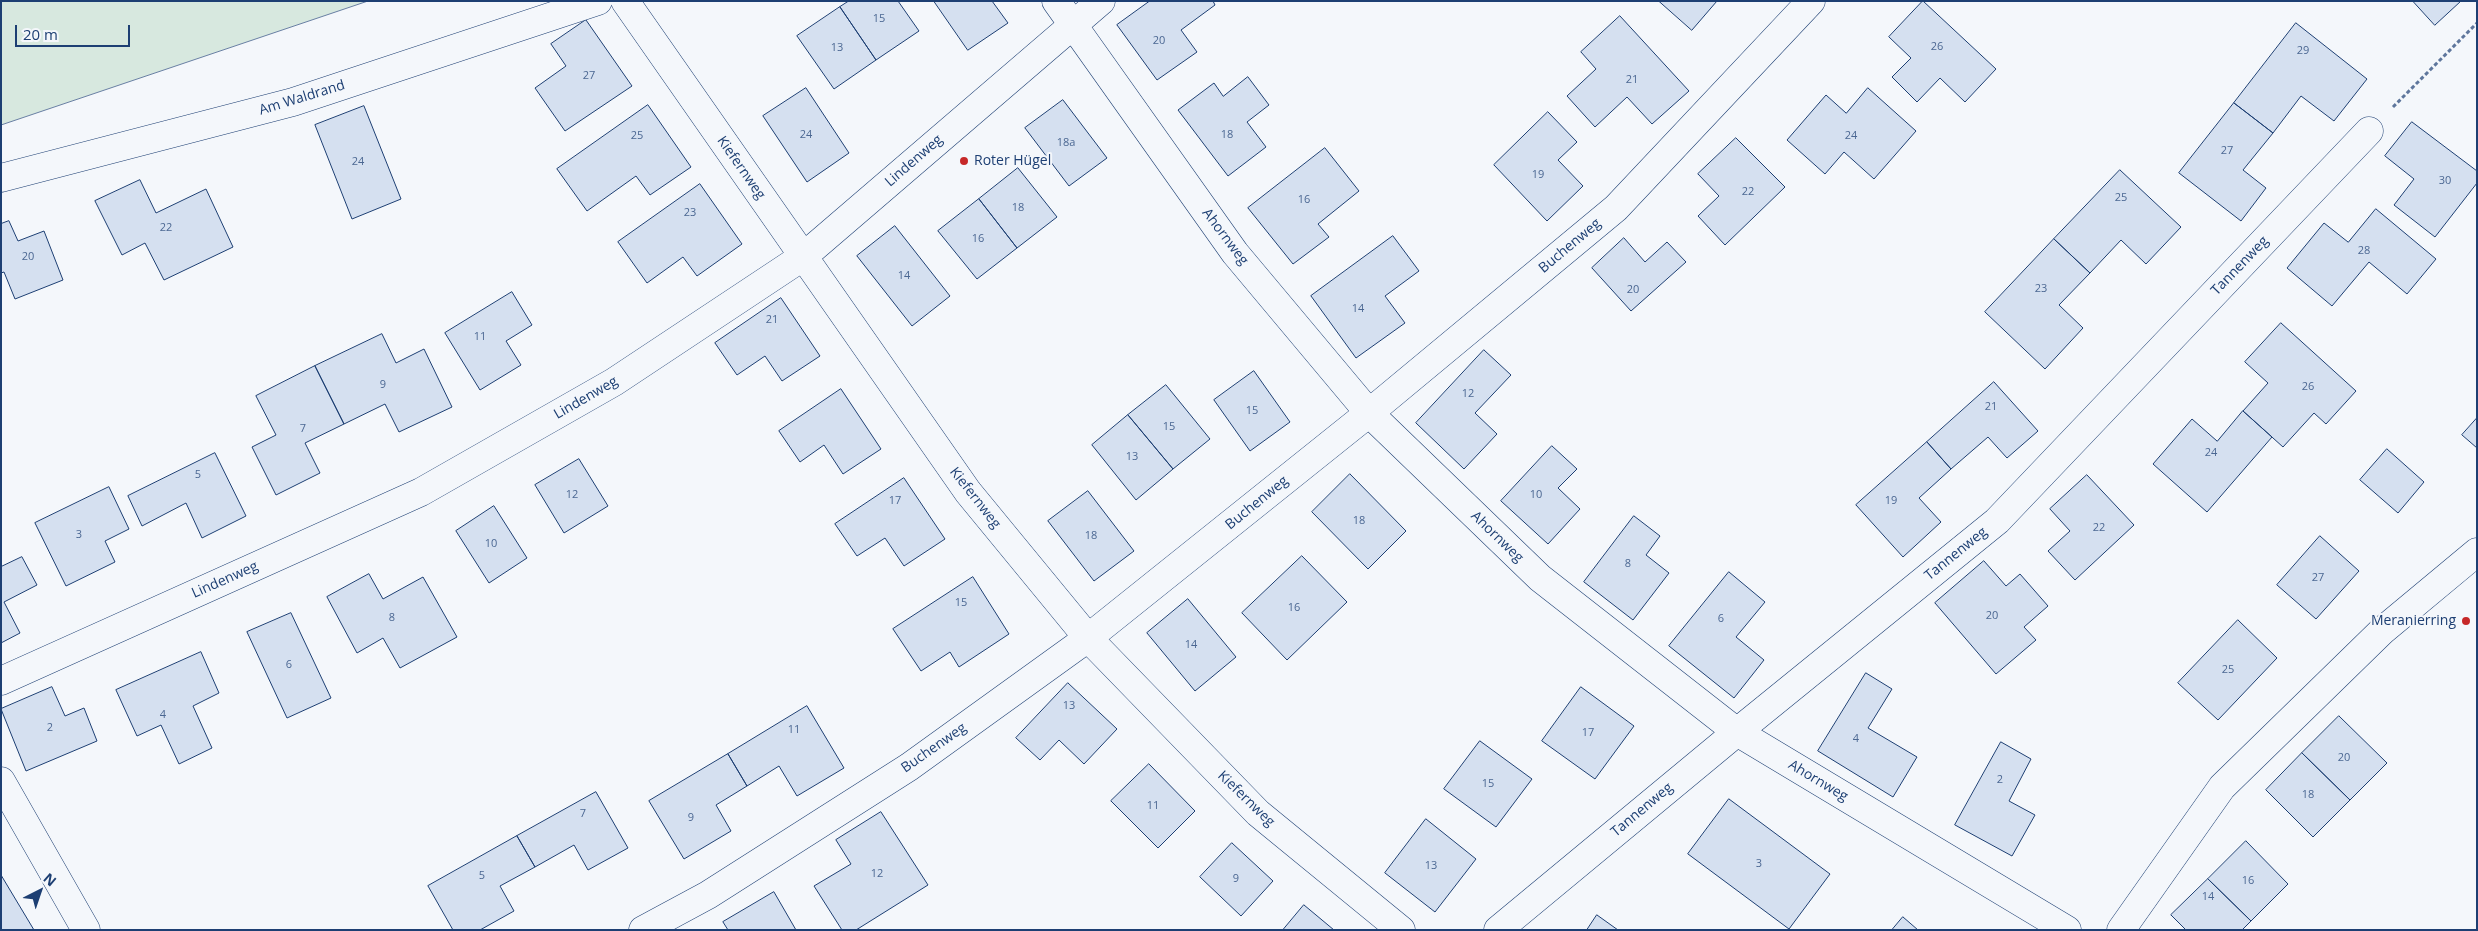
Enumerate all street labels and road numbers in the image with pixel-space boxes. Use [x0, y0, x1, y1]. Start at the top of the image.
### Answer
street label: Am Waldrand [257, 77, 347, 119]
street label: Lindenweg [882, 131, 946, 191]
street label: Kiefernweg [713, 133, 769, 203]
street label: Ahornweg [1198, 205, 1252, 269]
street label: Buchenweg [1536, 215, 1604, 277]
street label: Tannenweg [2208, 233, 2272, 299]
street label: Lindenweg [551, 373, 621, 423]
street label: Kiefernweg [946, 464, 1004, 532]
street label: Buchenweg [1222, 473, 1292, 533]
street label: Ahornweg [1467, 508, 1527, 566]
street label: Tannenweg [1921, 524, 1991, 584]
street label: Lindenweg [189, 558, 261, 602]
street label: Buchenweg [898, 719, 970, 777]
street label: Ahornweg [1785, 757, 1851, 805]
street label: Kiefernweg [1214, 768, 1278, 830]
street label: Tannenweg [1608, 779, 1676, 841]

